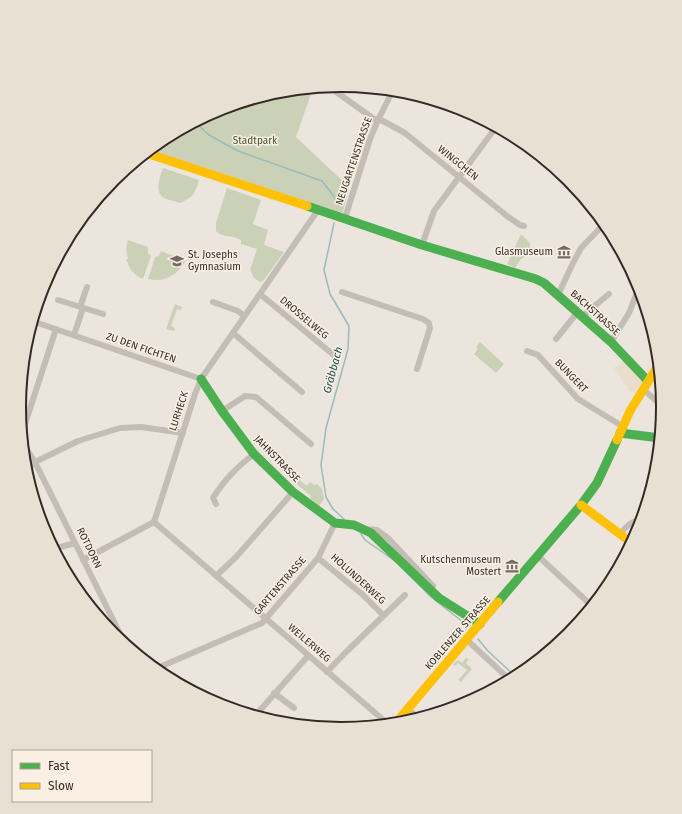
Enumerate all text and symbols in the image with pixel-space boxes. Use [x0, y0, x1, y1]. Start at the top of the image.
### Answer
street label: NEUGARTENSTRASSE [333, 115, 375, 207]
park label: Stadtpark [233, 135, 278, 147]
street label: WINGCHEN [435, 143, 481, 183]
museum icon: Glasmuseum [556, 244, 572, 260]
place label: Glasmuseum [495, 246, 553, 258]
place label: St. Josephs Gymnasium [188, 249, 241, 273]
school or university icon: St. Josephs Gymnasium [169, 253, 185, 269]
street label: BACHSTRASSE [568, 288, 622, 338]
street label: DROSSELWEG [277, 294, 331, 342]
street label: ZU DEN FICHTEN [104, 330, 178, 366]
water label: Gräbbach [321, 345, 345, 395]
street label: BUNGERT [552, 357, 591, 396]
street label: LURHECK [167, 390, 191, 432]
street label: JAHNSTRASSE [252, 433, 302, 485]
street label: ROTDORN [74, 526, 104, 570]
street label: HOLUNDERWEG [328, 551, 388, 607]
street label: GARTENSTRASSE [251, 554, 309, 618]
place label: Kutschenmuseum Mostert [420, 554, 501, 578]
museum icon: Kutschenmuseum Mostert [504, 558, 520, 574]
street label: KOBLENZER STRASSE [423, 594, 493, 672]
street label: WEILERWEG [285, 621, 333, 665]
legend [12, 750, 152, 802]
text: Fast [48, 759, 70, 773]
text: Slow [48, 779, 74, 793]

